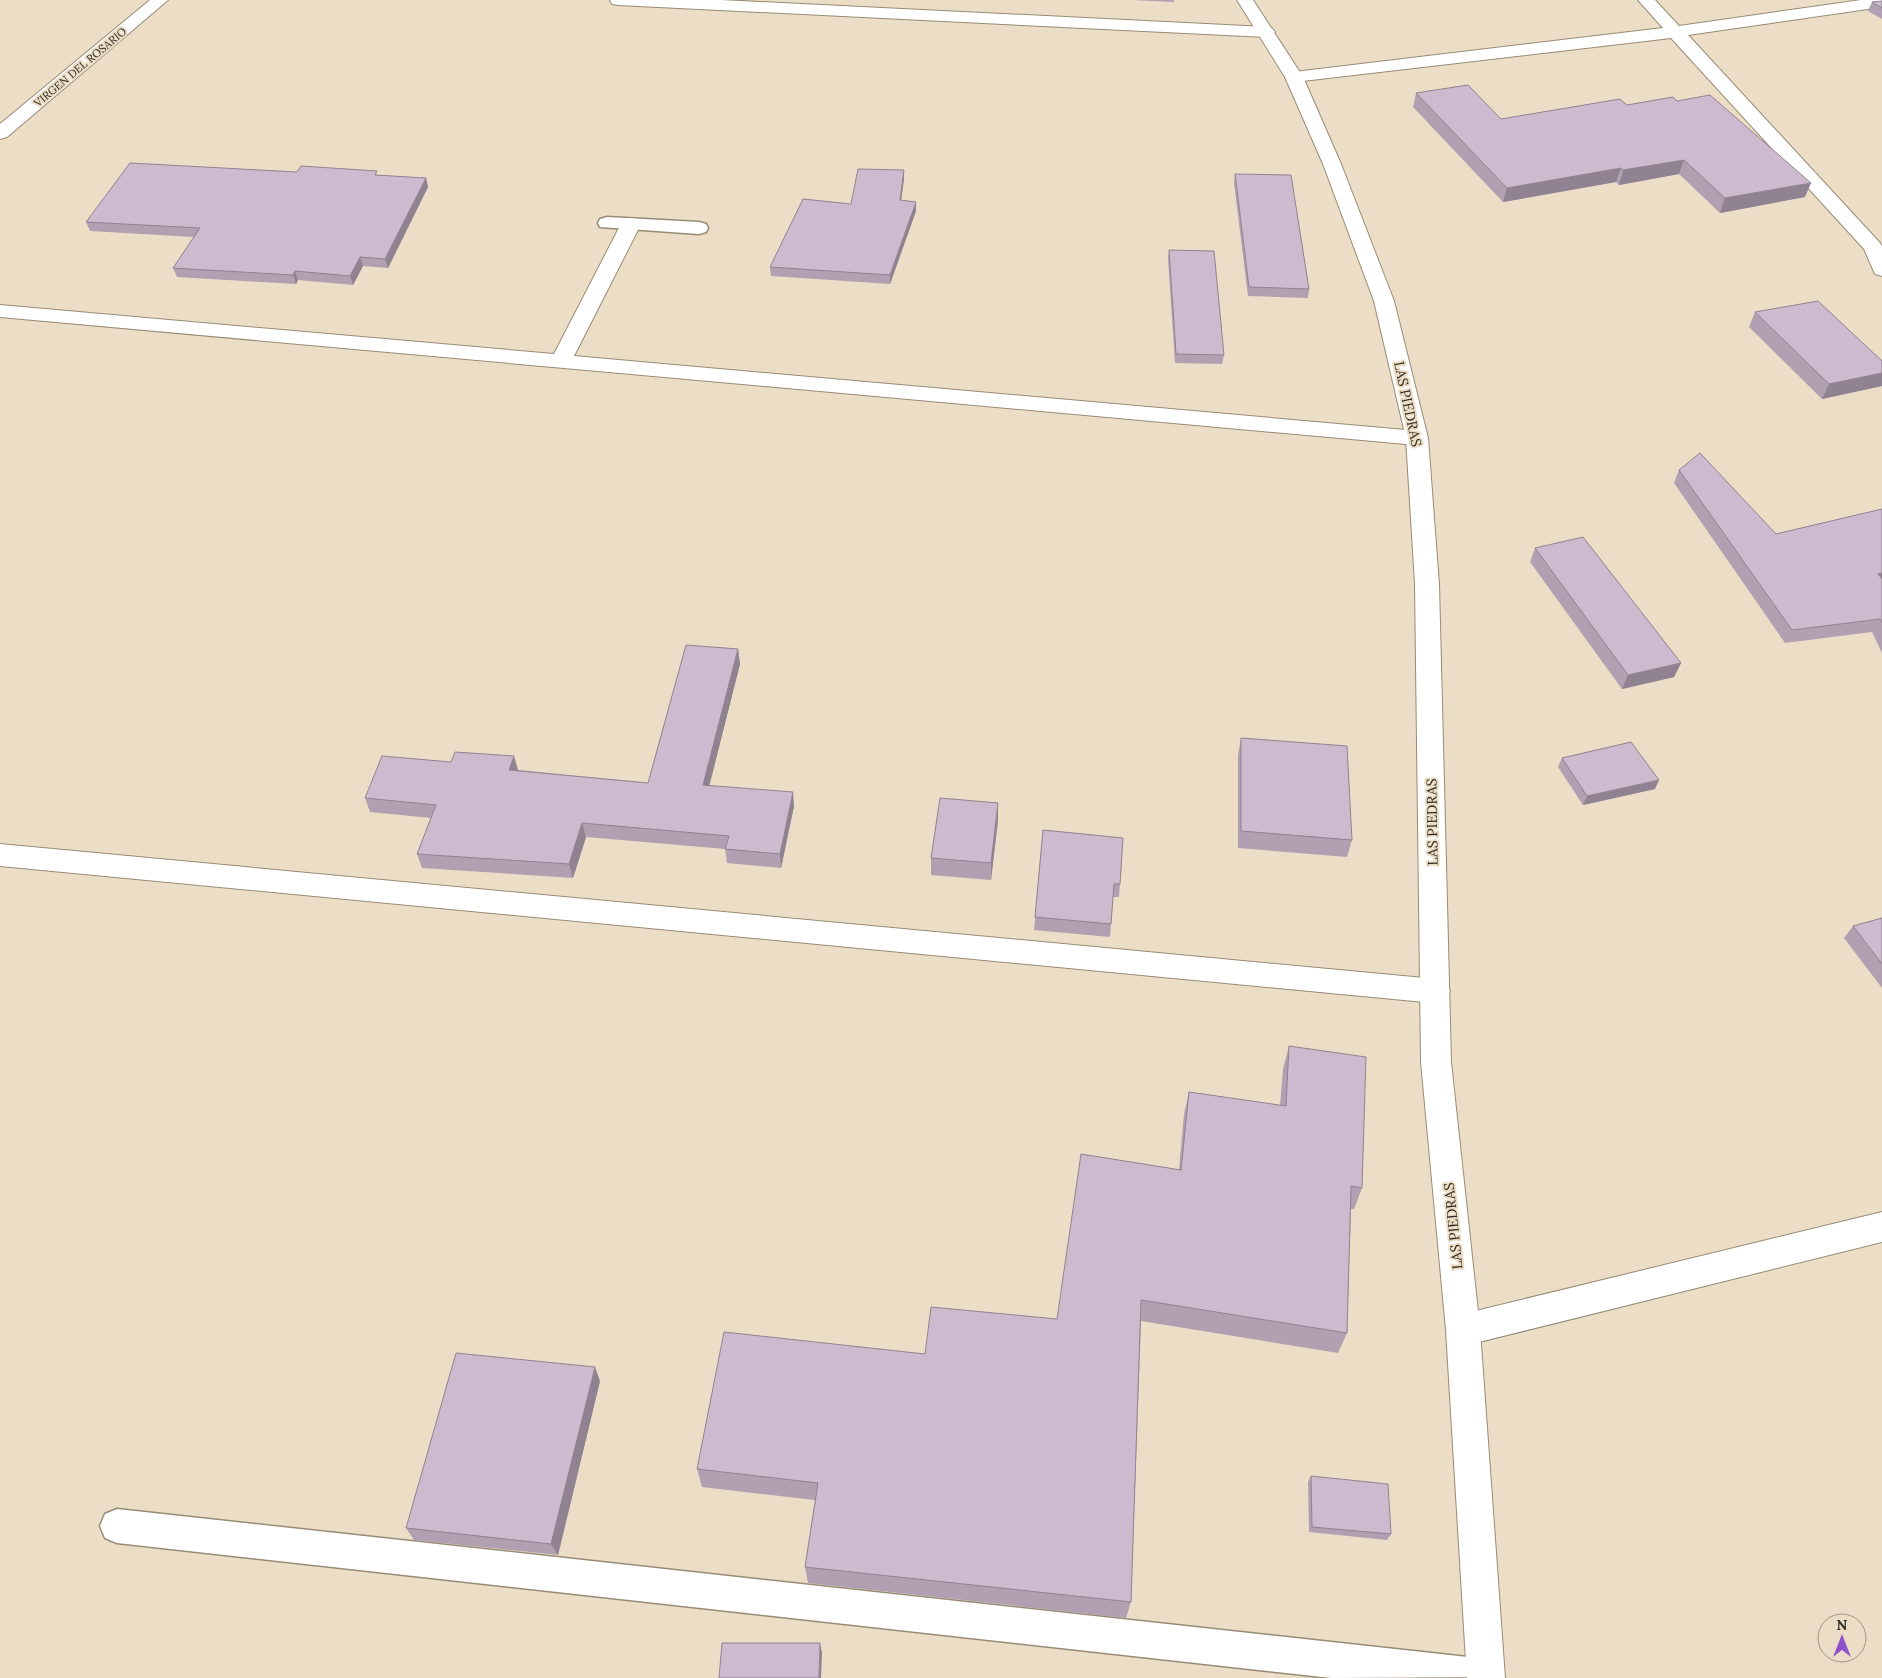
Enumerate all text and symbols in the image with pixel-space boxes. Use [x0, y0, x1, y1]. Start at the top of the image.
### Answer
street label: VIRGEN DEL ROSARIO [30, 24, 129, 110]
street label: LAS PIEDRAS [1390, 360, 1426, 448]
street label: LAS PIEDRAS [1422, 778, 1442, 866]
street label: LAS PIEDRAS [1439, 1182, 1466, 1270]
north arrow [1817, 1613, 1867, 1663]
text: N [1837, 1616, 1848, 1634]

